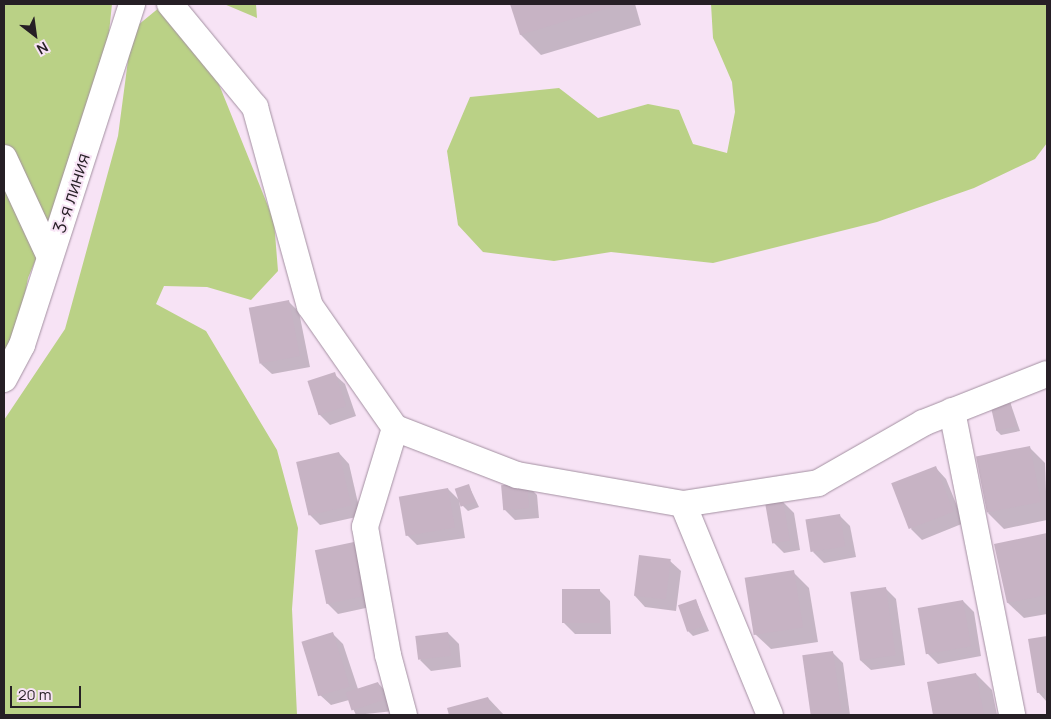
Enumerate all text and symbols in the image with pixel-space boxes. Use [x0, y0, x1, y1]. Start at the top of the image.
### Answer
north arrow [10, 10, 60, 60]
text: N [34, 38, 52, 59]
street label: 3-я линия [48, 150, 94, 236]
scale bar [12, 676, 84, 708]
text: 20 m [18, 684, 51, 705]

